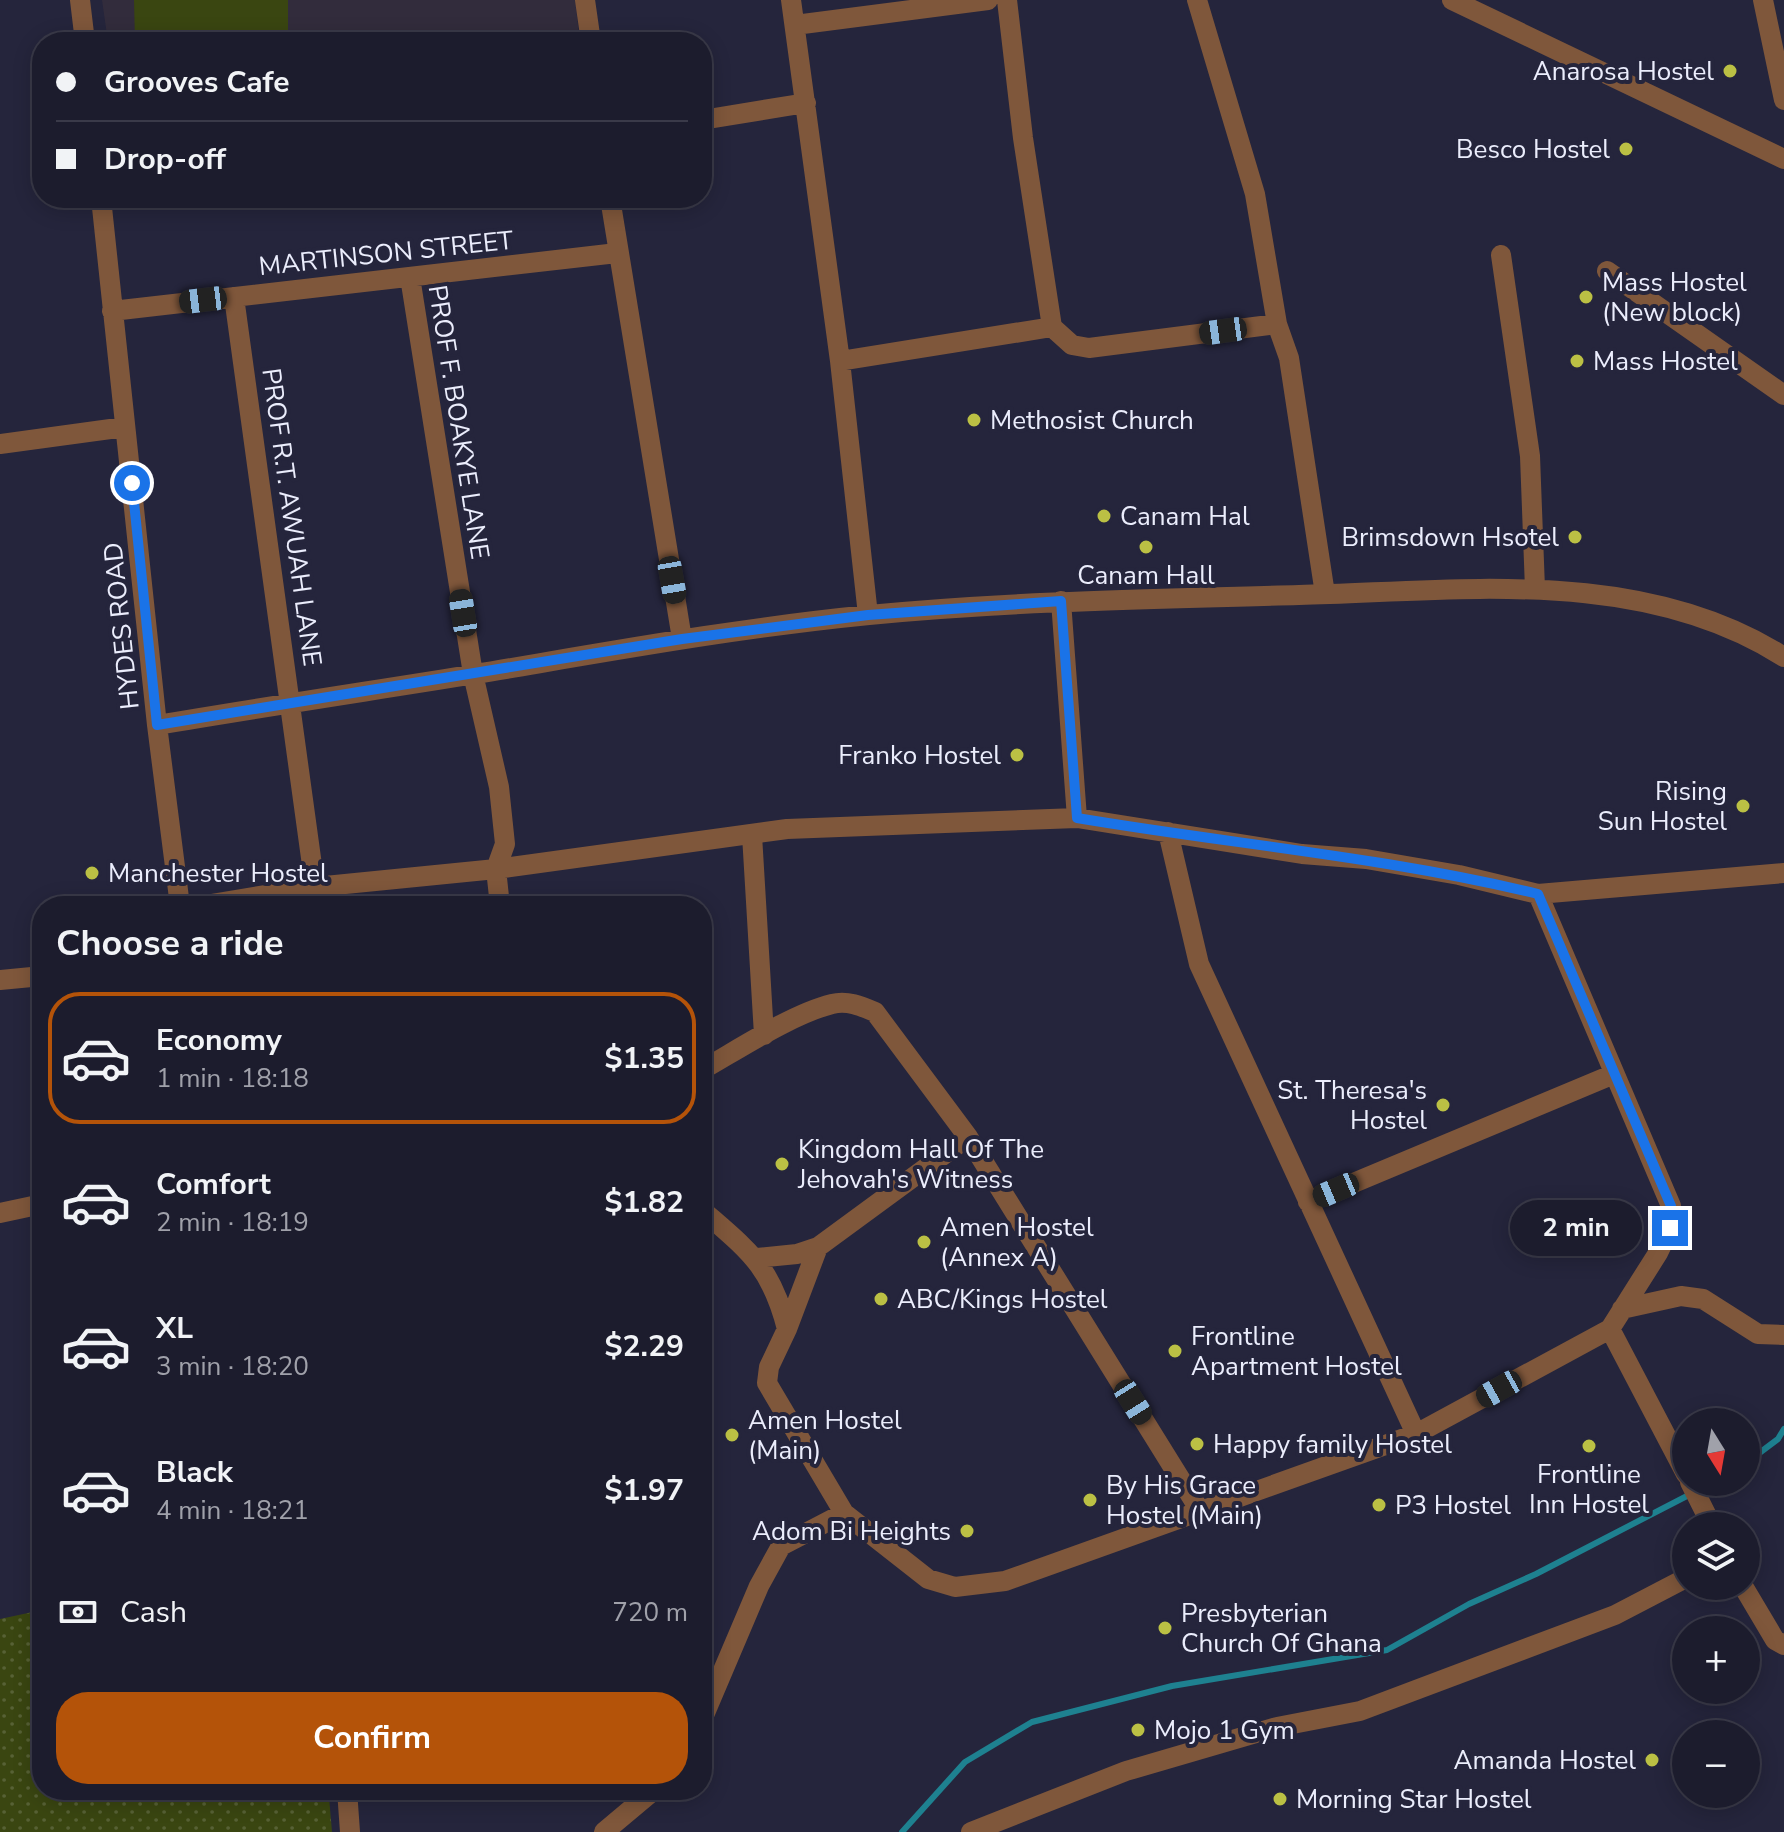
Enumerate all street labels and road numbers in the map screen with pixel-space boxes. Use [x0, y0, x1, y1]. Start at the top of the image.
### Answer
street label: MARTINSON STREET [257, 223, 515, 284]
street label: PROF F. BOAKYE LANE [420, 283, 497, 562]
street label: PROF R.T. AWUAH LANE [253, 366, 330, 668]
street label: HYDES ROAD [95, 541, 148, 711]

